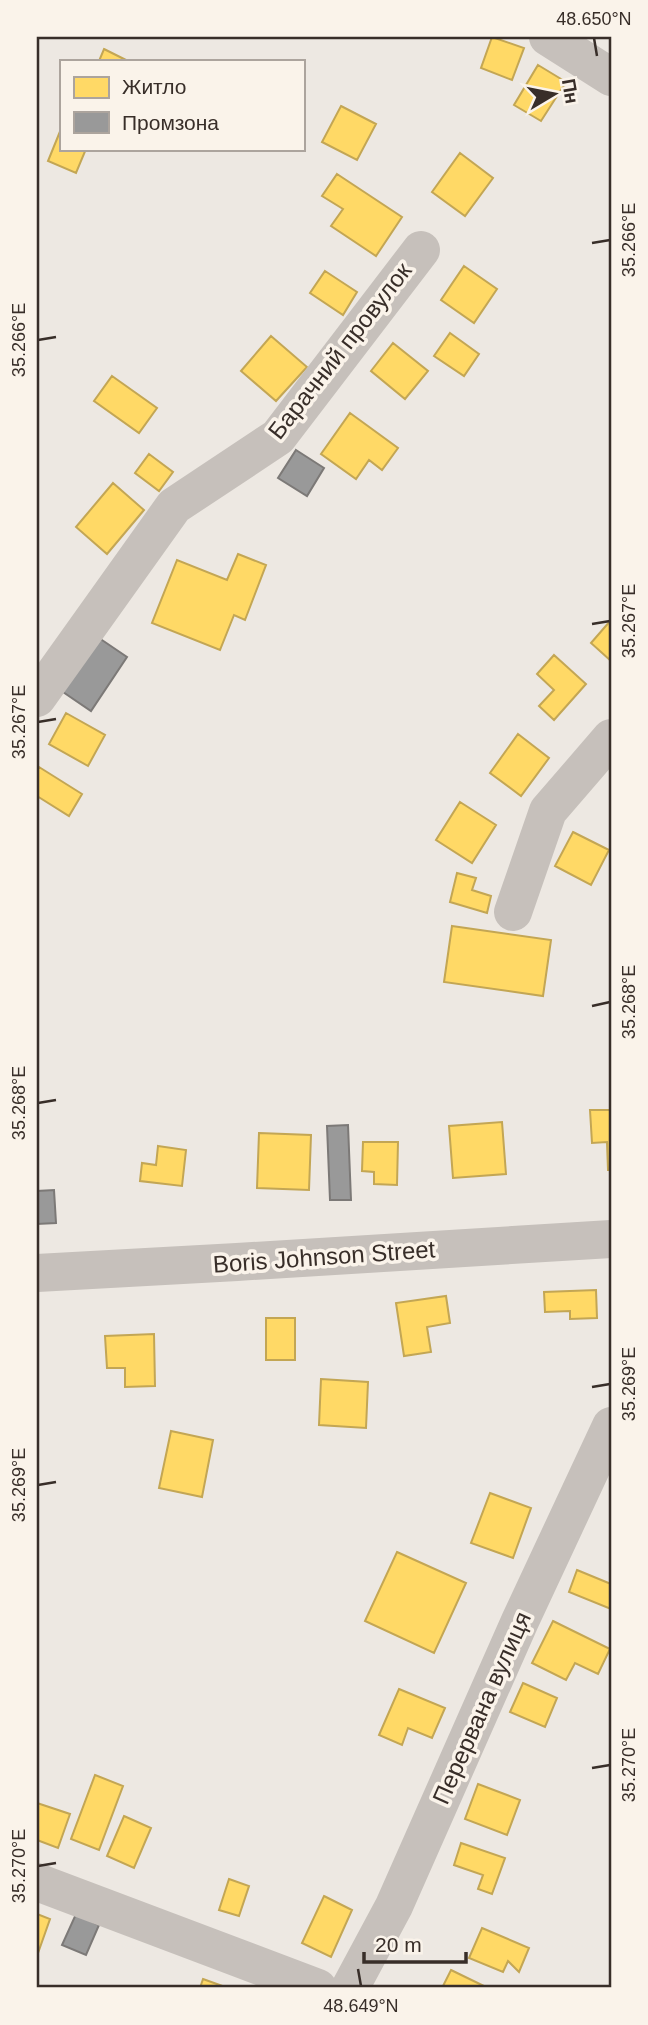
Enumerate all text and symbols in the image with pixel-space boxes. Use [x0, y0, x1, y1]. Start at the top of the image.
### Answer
text: 48.650°N [556, 9, 632, 29]
legend [60, 60, 304, 150]
north arrow [518, 60, 588, 130]
text: Житло [122, 75, 186, 98]
text: Пн [558, 77, 583, 105]
text: Промзона [122, 111, 219, 134]
text: 35.266°E [619, 203, 639, 277]
street label: Барачний провулок [262, 257, 417, 444]
text: 35.266°E [9, 303, 29, 377]
text: 35.267°E [619, 584, 639, 658]
text: 35.267°E [9, 685, 29, 759]
text: 35.268°E [619, 965, 639, 1039]
text: 35.268°E [9, 1066, 29, 1140]
street label: Boris Johnson Street [212, 1235, 436, 1278]
text: 35.269°E [619, 1347, 639, 1421]
text: 35.269°E [9, 1448, 29, 1522]
street label: Перервана вулиця [427, 1607, 536, 1808]
text: 35.270°E [619, 1728, 639, 1802]
text: 35.270°E [9, 1829, 29, 1903]
scale bar [364, 1920, 466, 1964]
text: 20 m [375, 1933, 422, 1956]
text: 48.649°N [323, 1996, 399, 2016]

